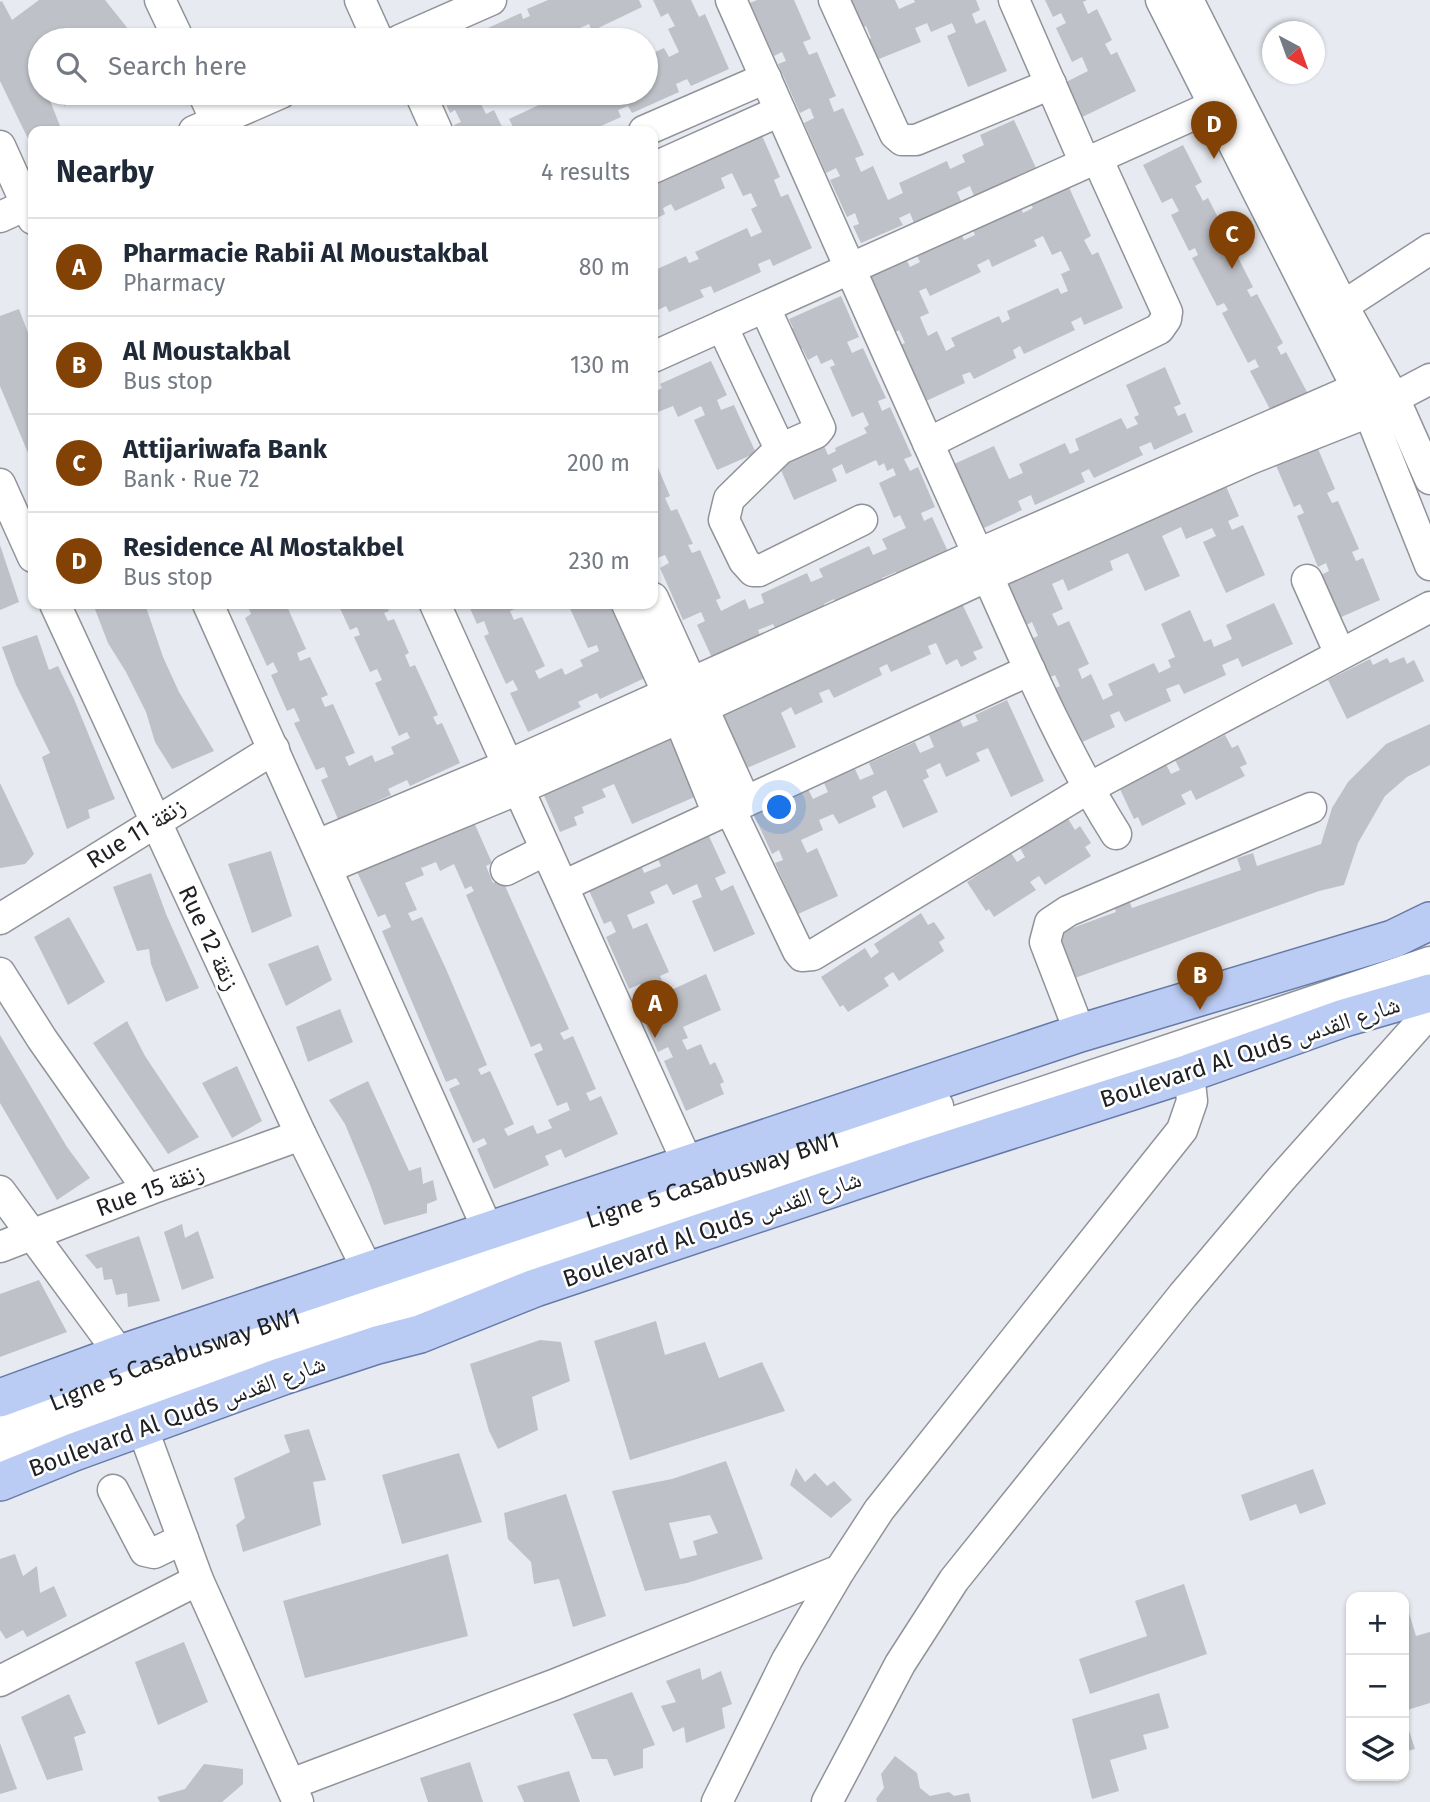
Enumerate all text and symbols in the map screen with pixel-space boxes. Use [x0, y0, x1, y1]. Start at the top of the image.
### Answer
north arrow [1262, 21, 1325, 84]
search box [28, 28, 658, 105]
icon: search [52, 48, 90, 86]
text: Search here [108, 51, 247, 82]
pin: D [1191, 101, 1237, 159]
text: Nearby [56, 154, 154, 190]
text: 4 results [541, 158, 630, 186]
pin: C [1209, 211, 1255, 269]
text: Pharmacie Rabii Al Moustakbal [123, 238, 488, 269]
text: A [72, 253, 86, 281]
text: 80 m [579, 253, 630, 281]
text: Pharmacy [123, 269, 225, 297]
text: Al Moustakbal [123, 336, 291, 367]
text: B [72, 351, 86, 379]
text: 130 m [570, 351, 630, 379]
text: Bus stop [123, 367, 213, 395]
text: Attijariwafa Bank [123, 434, 327, 465]
text: C [72, 449, 86, 477]
text: 200 m [567, 449, 630, 477]
text: Bank · Rue 72 [123, 465, 260, 493]
text: Residence Al Mostakbel [123, 532, 404, 563]
text: D [72, 547, 86, 575]
text: 230 m [569, 547, 630, 575]
text: Bus stop [123, 563, 213, 591]
your location [762, 790, 796, 824]
street label: Rue 11 زنقة [82, 792, 190, 874]
street label: Rue 12 زنقة [173, 881, 245, 995]
pin: B [1177, 952, 1223, 1010]
pin: A [632, 980, 678, 1038]
street label: Boulevard Al Quds شارع القدس [1097, 990, 1404, 1115]
street label: Ligne 5 Casabusway BW1 [583, 1125, 843, 1234]
street label: Rue 15 زنقة [92, 1158, 208, 1222]
street label: Boulevard Al Quds شارع القدس [559, 1165, 865, 1294]
street label: Ligne 5 Casabusway BW1 [45, 1302, 304, 1417]
street label: Boulevard Al Quds شارع القدس [25, 1349, 329, 1484]
map controls [1346, 1592, 1409, 1781]
button: + [1346, 1592, 1409, 1655]
button: − [1346, 1655, 1409, 1718]
button: layers [1346, 1718, 1409, 1781]

